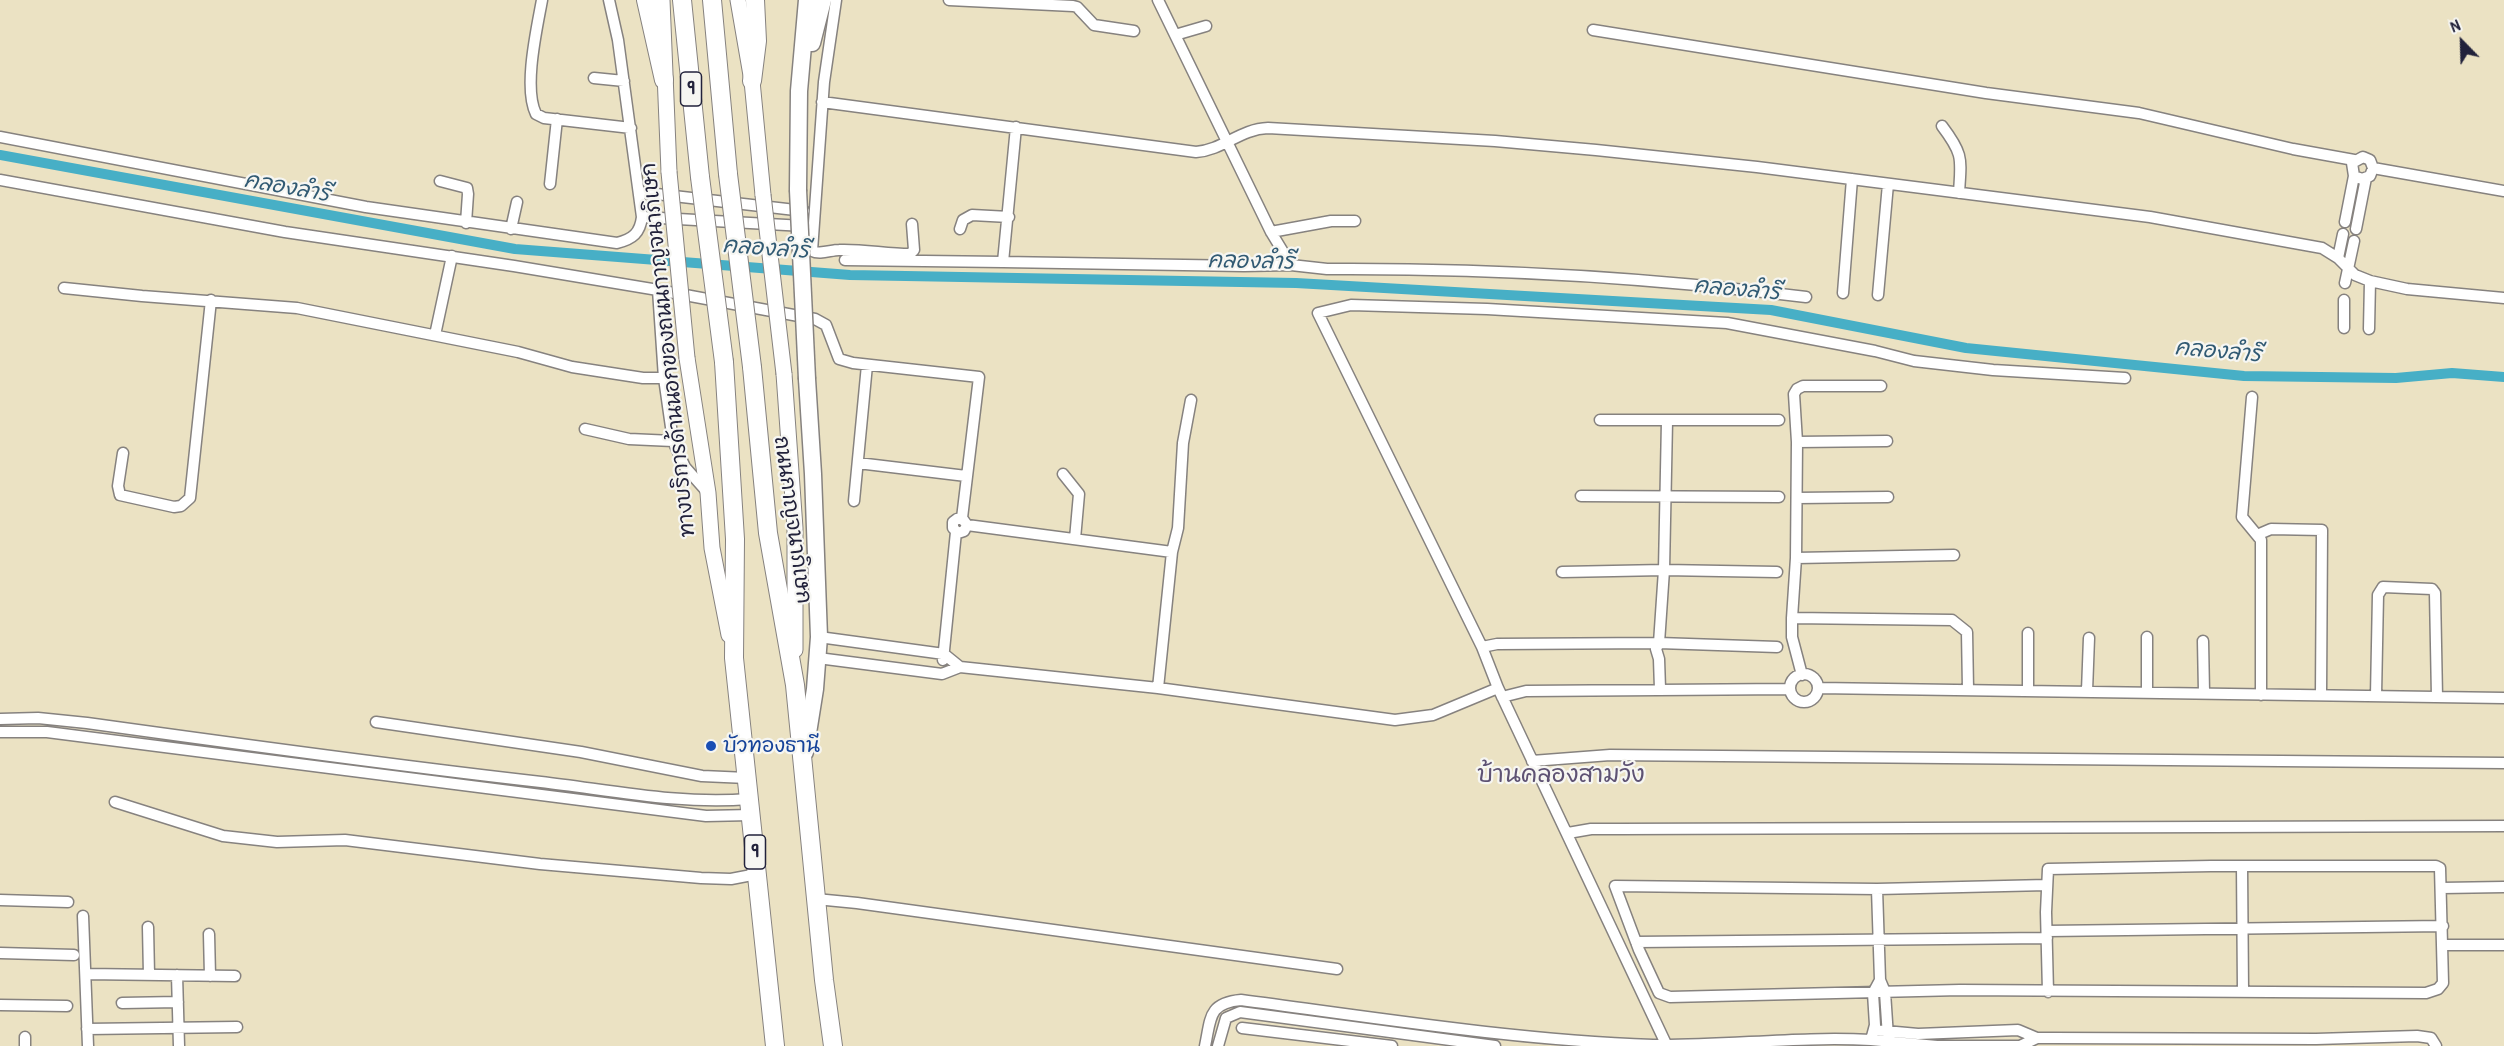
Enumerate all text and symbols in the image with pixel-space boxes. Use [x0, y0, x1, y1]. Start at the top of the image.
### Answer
north arrow [2432, 12, 2492, 72]
text: N [2447, 14, 2463, 37]
road number: 9 [680, 72, 702, 106]
street label: ทางบริการด้านนอกของถนนกาญจนาภิเษก [637, 162, 701, 538]
water label: คลองลำรี [242, 167, 332, 209]
water label: คลองลำรี [722, 233, 810, 265]
water label: คลองลำรี [1207, 248, 1295, 276]
water label: คลองลำรี [1693, 273, 1781, 307]
water label: คลองลำรี [2174, 335, 2262, 369]
street label: ถนนกาญจนาภิเษก [768, 434, 816, 606]
place label: บัวทองธานี [723, 733, 820, 759]
marker: บัวทองธานี [704, 739, 718, 753]
district label: บ้านคลองสามวัง [1477, 762, 1645, 790]
road number: 9 [744, 835, 766, 869]

